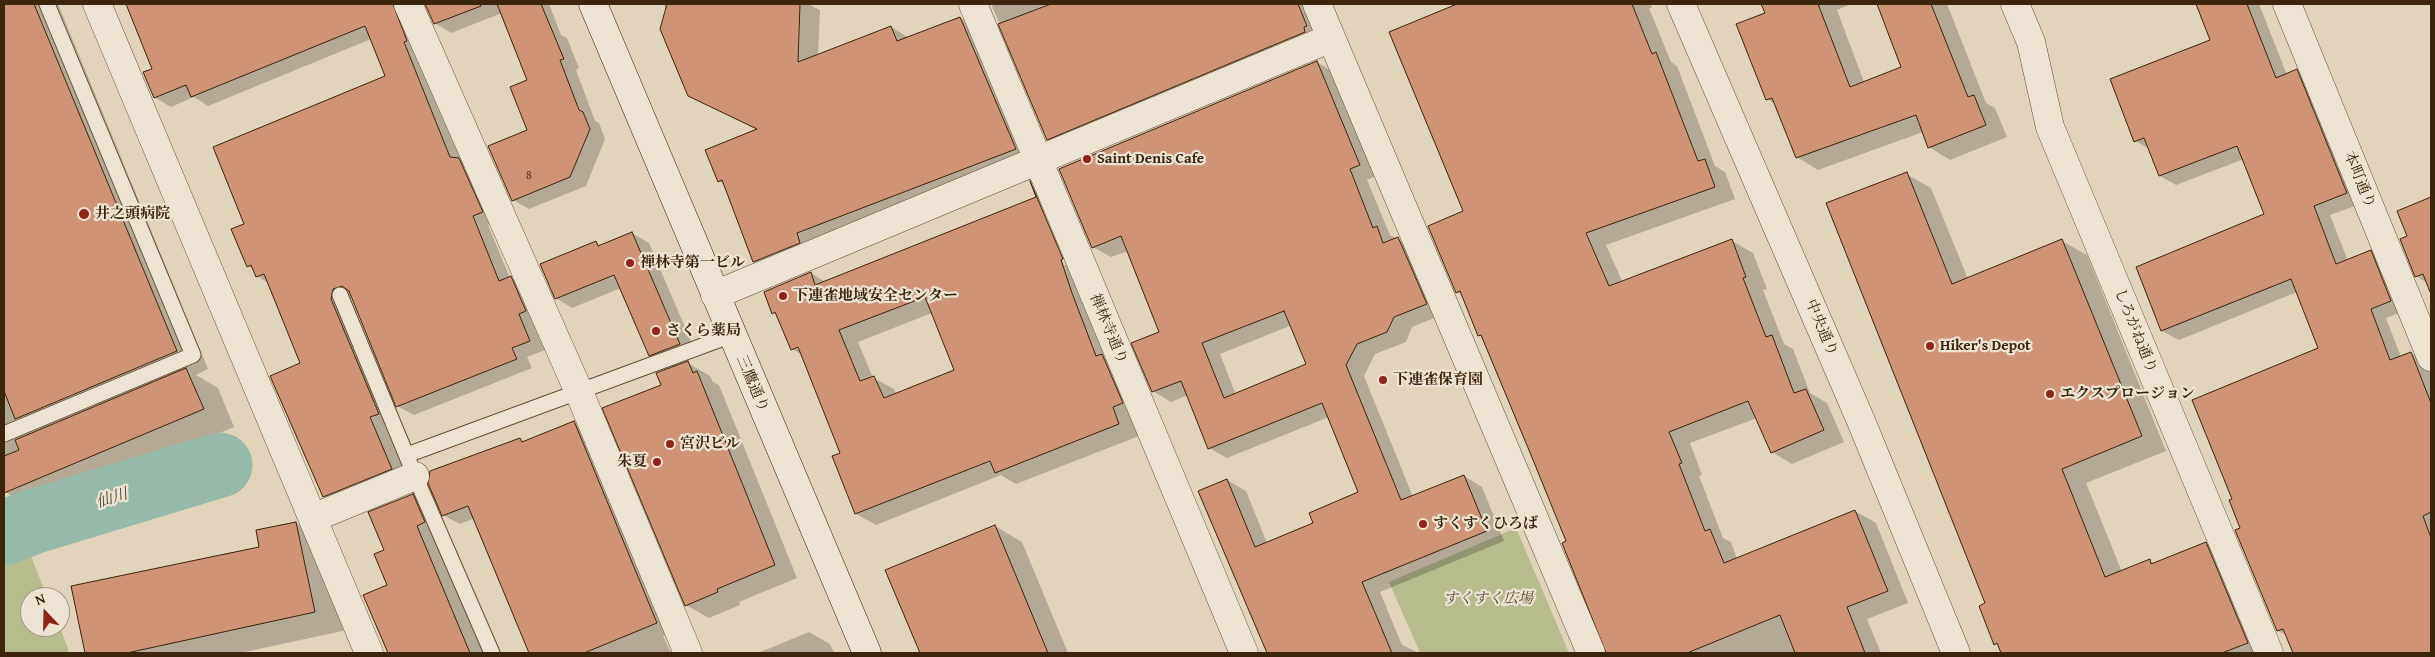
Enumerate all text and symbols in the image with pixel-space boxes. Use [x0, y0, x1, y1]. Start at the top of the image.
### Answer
street label: 本町通り [2339, 149, 2379, 211]
place label: Saint Denis Cafe [1097, 150, 1204, 168]
marker: Saint Denis Cafe [1081, 153, 1093, 165]
house number: 8 [526, 169, 532, 183]
place label: 井之頭病院 [95, 205, 170, 223]
marker: 井之頭病院 [77, 207, 91, 221]
place label: 禅林寺第一ビル [640, 254, 745, 272]
marker: 禅林寺第一ビル [624, 257, 636, 269]
street label: しろがね通り [2110, 286, 2160, 376]
place label: 下連雀地域安全センター [793, 287, 958, 305]
marker: 下連雀地域安全センター [777, 290, 789, 302]
street label: 禅林寺通り [1085, 291, 1131, 367]
street label: 中央通り [1801, 297, 1841, 359]
place label: さくら薬局 [666, 322, 741, 340]
marker: さくら薬局 [650, 325, 662, 337]
place label: Hiker's Depot [1940, 337, 2031, 355]
marker: Hiker's Depot [1924, 340, 1936, 352]
street label: 三鷹通り [732, 353, 772, 415]
place label: 下連雀保育園 [1393, 371, 1483, 389]
marker: 下連雀保育園 [1377, 374, 1389, 386]
place label: エクスプロージョン [2060, 385, 2195, 403]
marker: エクスプロージョン [2044, 388, 2056, 400]
place label: 宮沢ビル [680, 435, 740, 453]
marker: 宮沢ビル [664, 438, 676, 450]
place label: 朱夏 [617, 453, 647, 471]
marker: 朱夏 [651, 456, 663, 468]
water label: 仙川 [94, 485, 130, 513]
place label: すくすくひろば [1433, 515, 1538, 533]
marker: すくすくひろば [1417, 518, 1429, 530]
north arrow [20, 587, 70, 637]
text: N [32, 588, 48, 610]
park label: すくすく広場 [1443, 590, 1533, 608]

